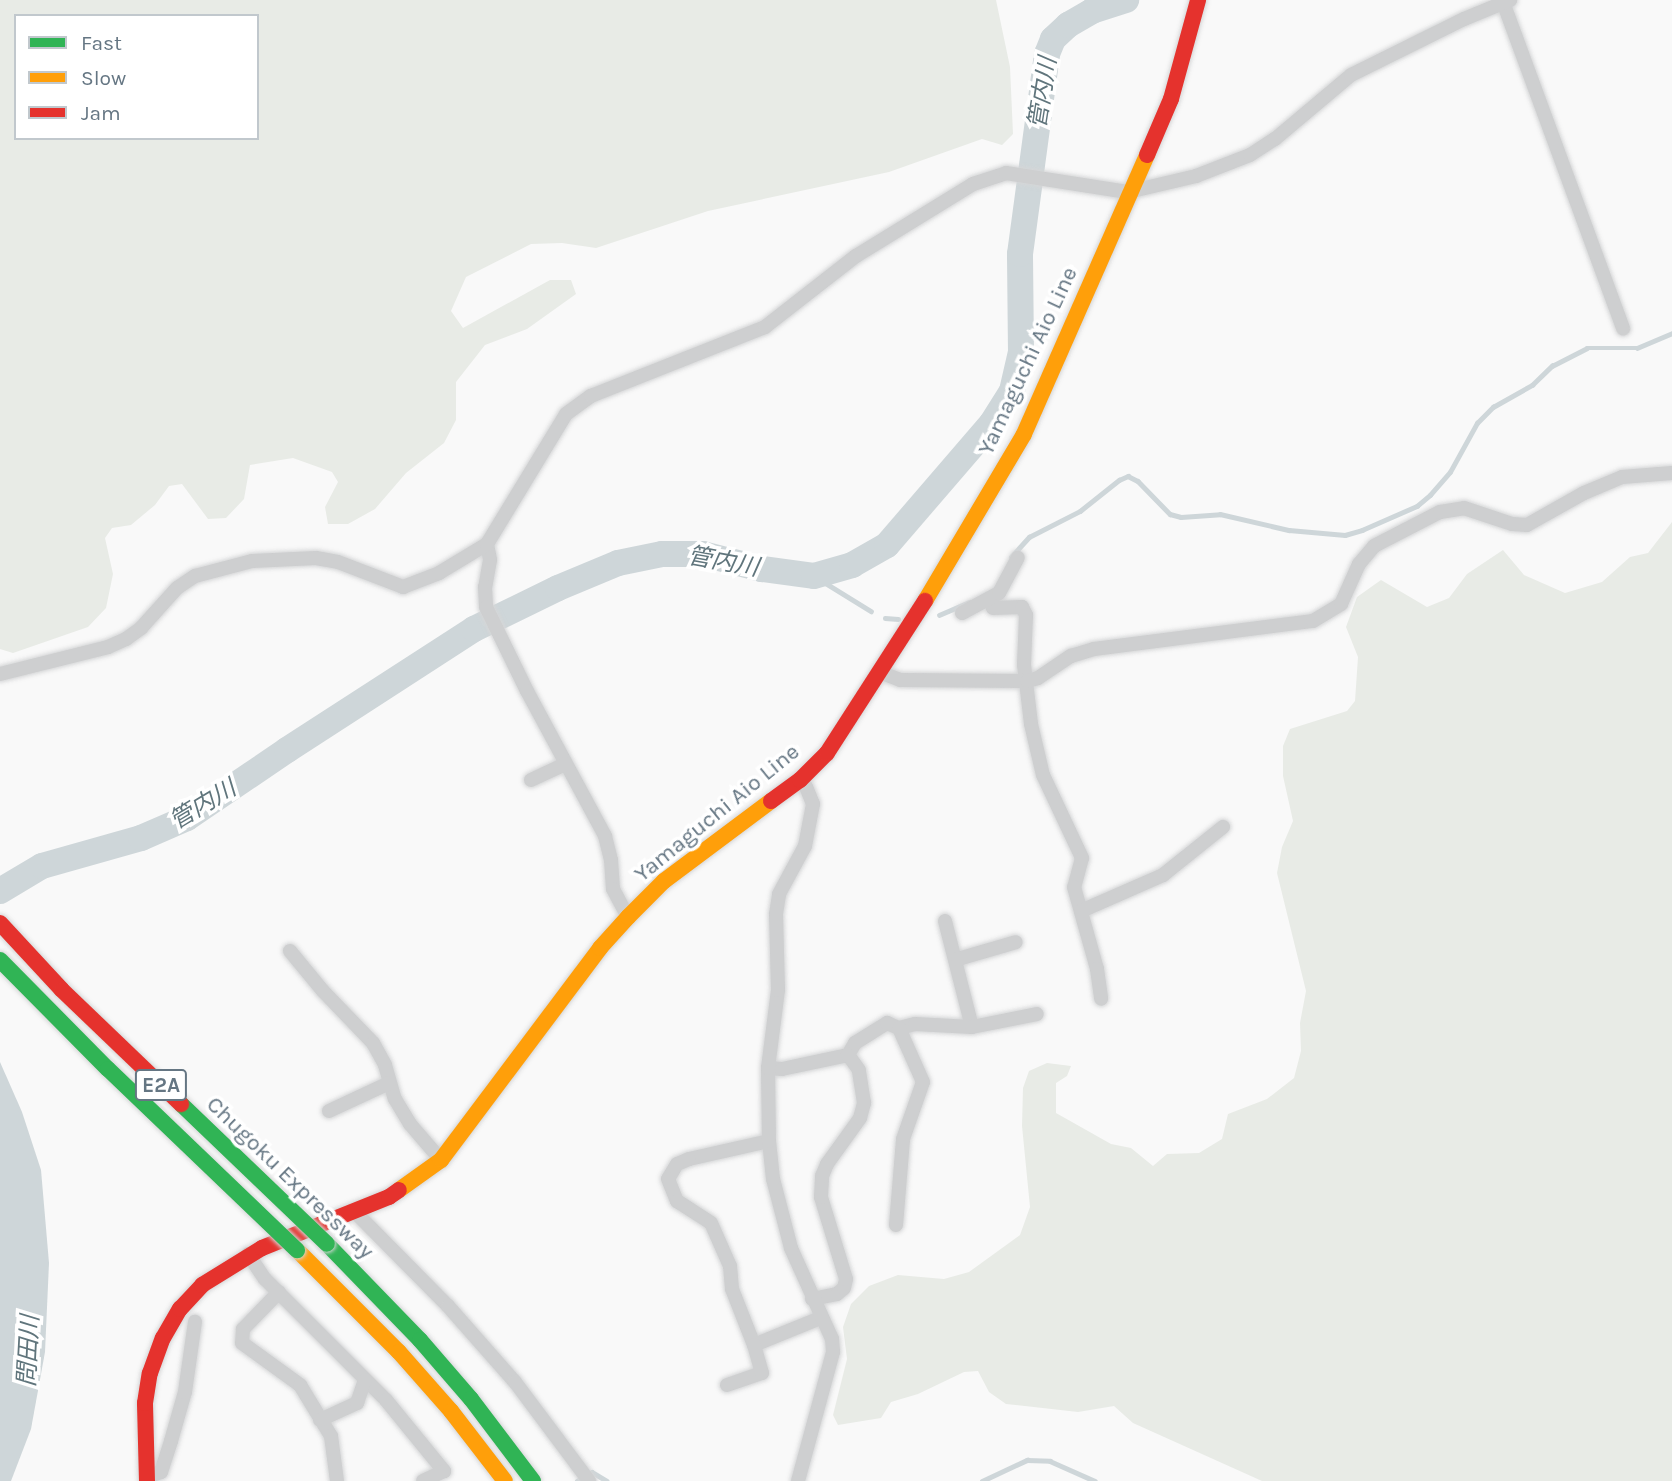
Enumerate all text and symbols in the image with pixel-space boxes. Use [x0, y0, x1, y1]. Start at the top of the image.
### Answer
legend [14, 14, 259, 140]
text: Fast [81, 31, 122, 55]
water label: 管内川 [1023, 55, 1063, 131]
text: Slow [81, 66, 126, 90]
text: Jam [81, 101, 121, 125]
street label: Yamaguchi Aio Line [972, 263, 1084, 459]
water label: 管内川 [685, 542, 761, 582]
street label: Yamaguchi Aio Line [629, 738, 805, 888]
water label: 管内川 [165, 774, 241, 836]
road number: E2A [135, 1068, 187, 1102]
street label: Chugoku Expressway [200, 1091, 380, 1265]
water label: 問田川 [13, 1314, 45, 1388]

